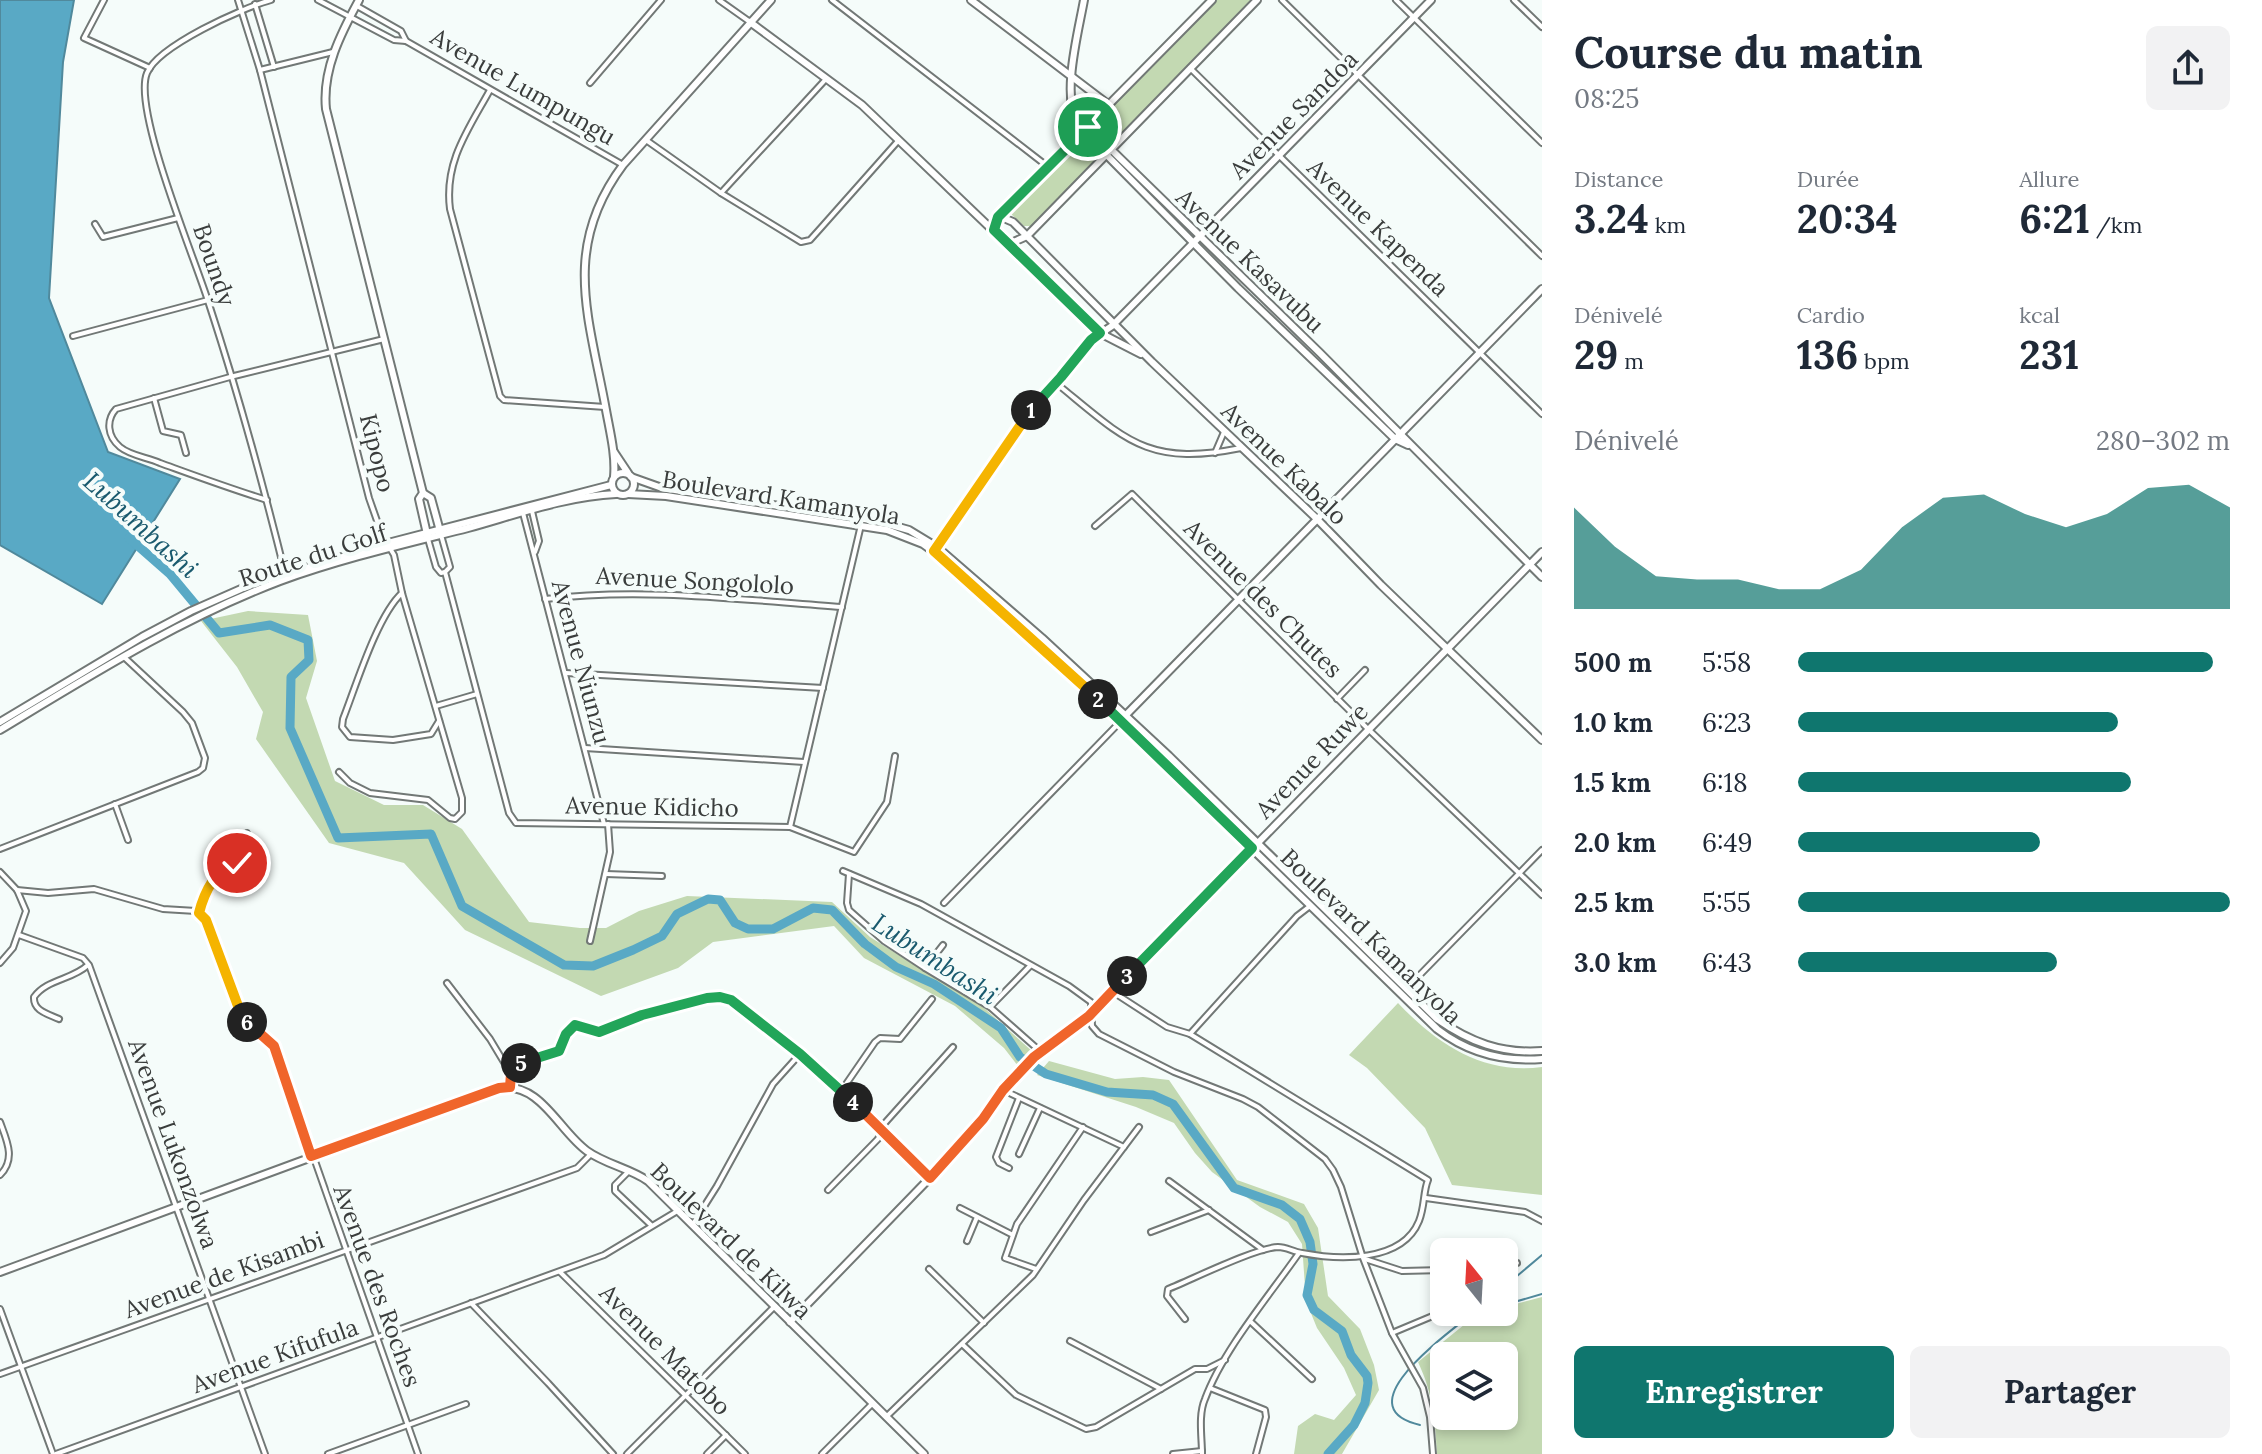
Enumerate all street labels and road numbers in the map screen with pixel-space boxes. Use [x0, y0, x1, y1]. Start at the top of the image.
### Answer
street label: Avenue Lumpungu [424, 21, 621, 152]
street label: Avenue Sandoa [1222, 44, 1364, 186]
street label: Avenue Kapenda [1300, 151, 1456, 303]
street label: Avenue Kasavubu [1169, 181, 1331, 339]
street label: Boundy [186, 220, 243, 310]
street label: Avenue Kabalo [1214, 395, 1354, 532]
street label: Kipopo [353, 410, 402, 495]
street label: Boulevard Kamanyola [660, 463, 902, 532]
street label: Avenue des Chutes [1177, 512, 1349, 684]
street label: Route du Golf [235, 516, 393, 594]
street label: Avenue Songololo [594, 560, 795, 601]
street label: Avenue Niunzu [544, 576, 618, 747]
street label: Avenue Ruwe [1248, 696, 1375, 826]
street label: Avenue Kidicho [564, 789, 739, 824]
street label: Boulevard Kamanyola [1274, 842, 1469, 1031]
street label: Avenue Lukonzolwa [121, 1034, 226, 1253]
street label: Boulevard de Kilwa [644, 1156, 819, 1326]
street label: Avenue des Roches [326, 1180, 428, 1391]
street label: Avenue de Kisambi [119, 1224, 328, 1325]
street label: Avenue Matobo [592, 1277, 738, 1422]
street label: Avenue Kifufula [187, 1311, 362, 1400]

